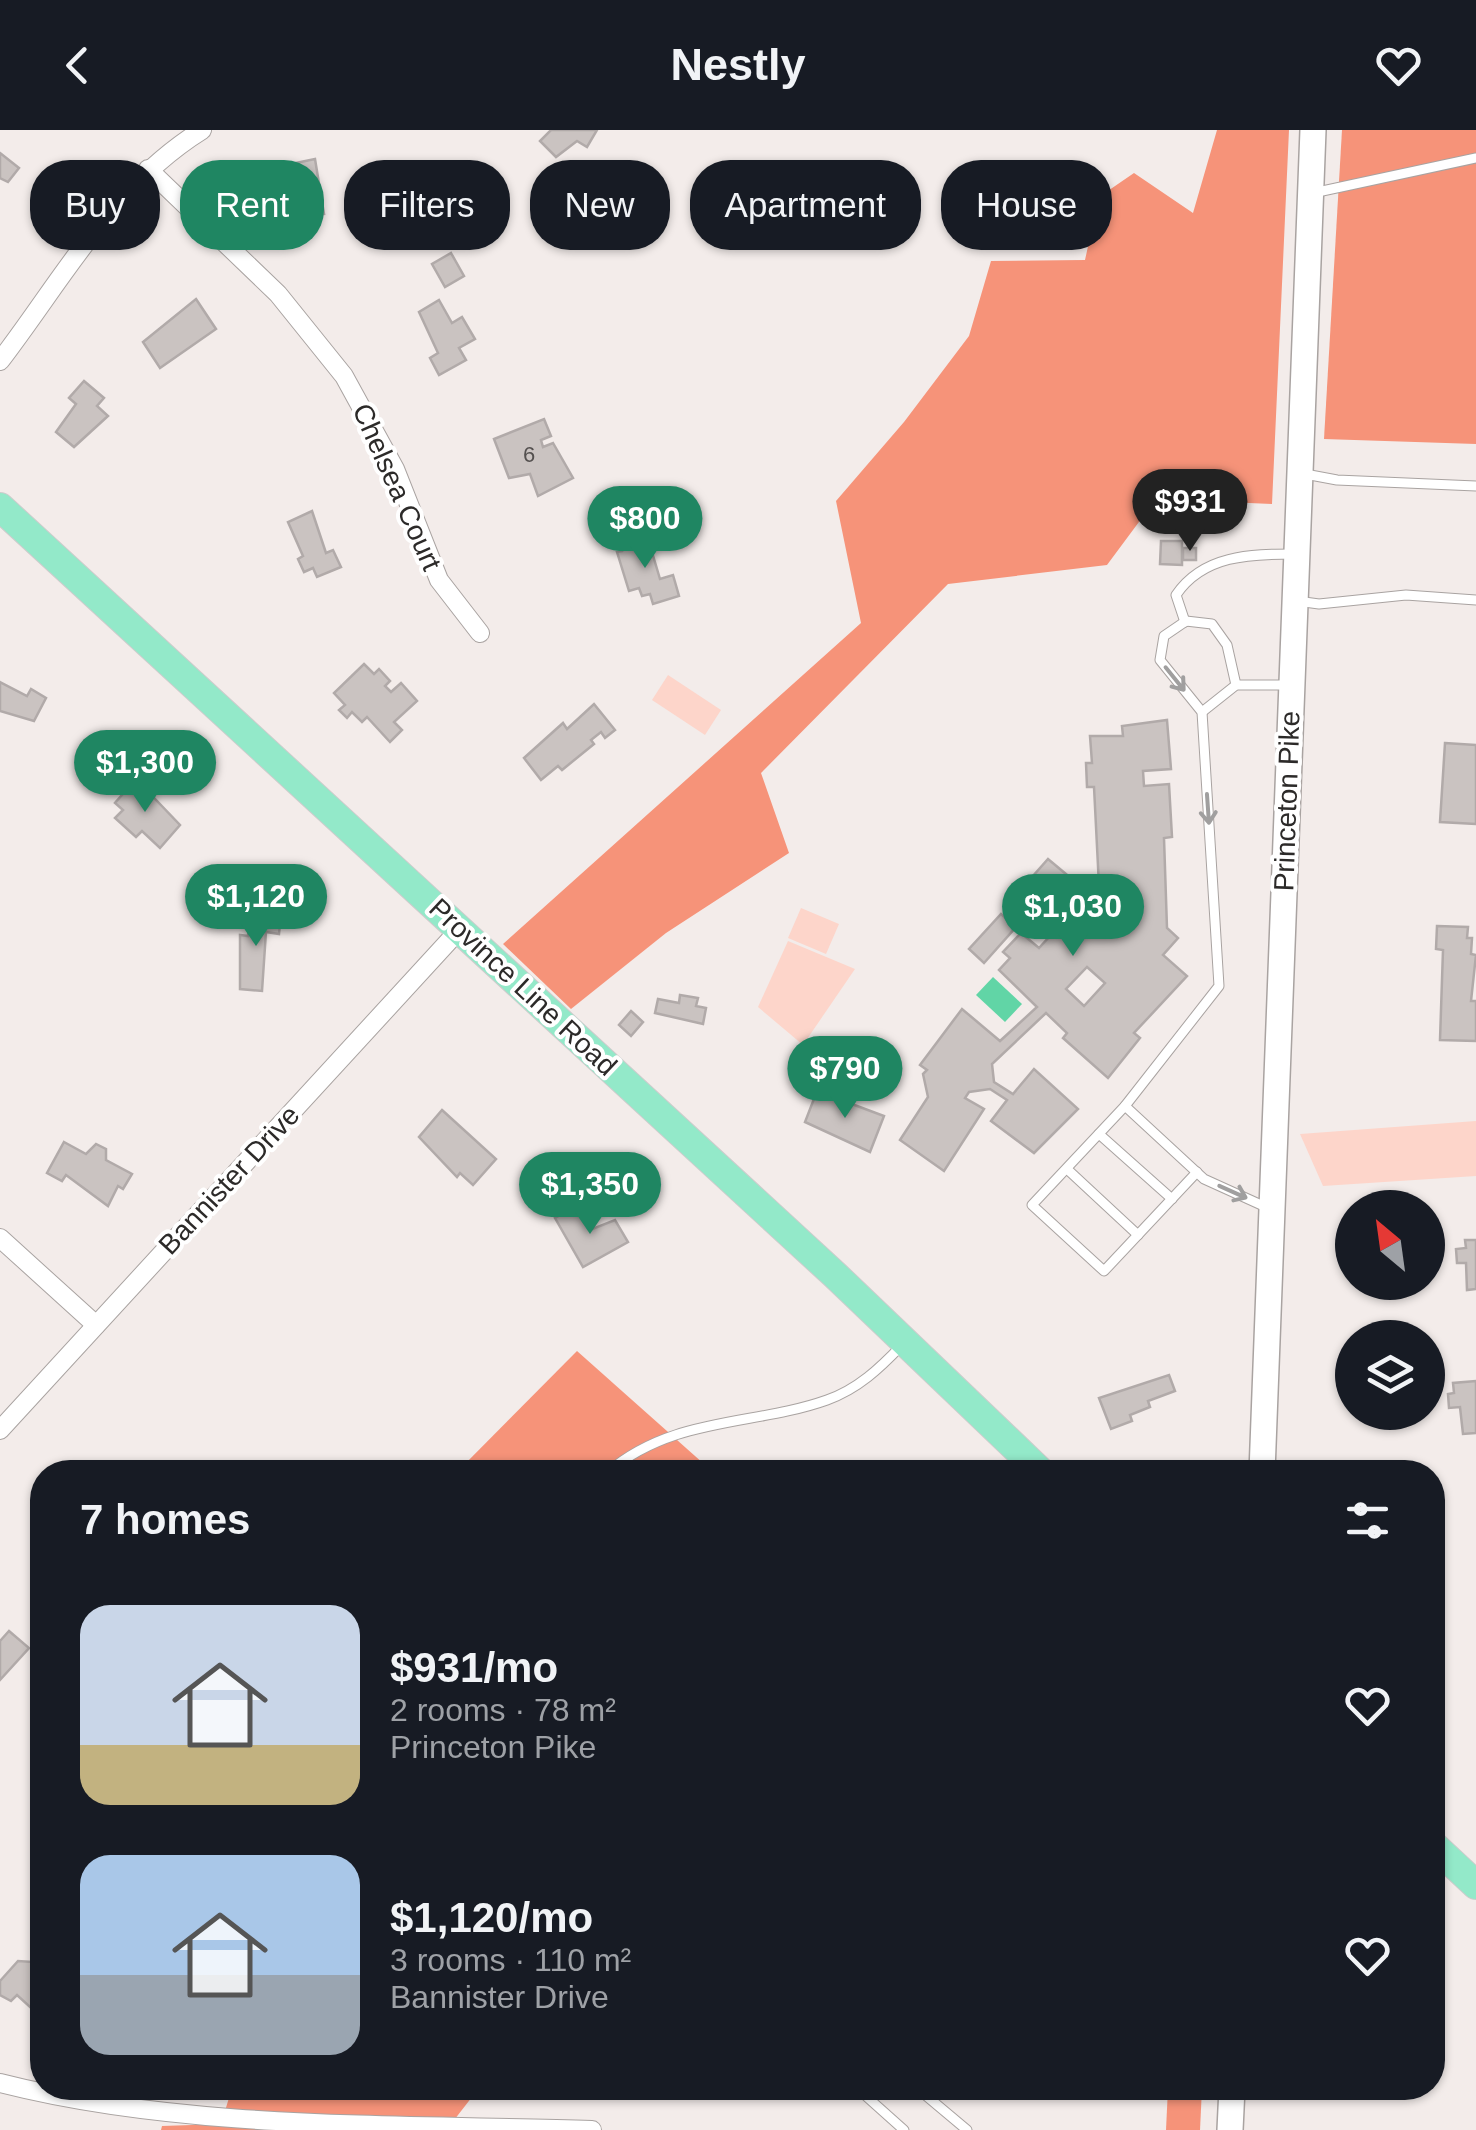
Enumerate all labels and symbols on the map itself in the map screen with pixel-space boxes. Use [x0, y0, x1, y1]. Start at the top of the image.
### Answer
street label: Chelsea Court [346, 399, 448, 575]
house number: 6 [523, 442, 535, 467]
pin: $931 [1131, 469, 1249, 554]
pin: $800 [586, 486, 704, 571]
one-way arrow [1164, 666, 1186, 692]
street label: Princeton Pike [1268, 710, 1306, 892]
pin: $1,300 [64, 730, 226, 815]
one-way arrow [1199, 793, 1218, 825]
pin: $1,120 [175, 864, 337, 949]
pin: $1,030 [992, 874, 1154, 959]
street label: Province Line Road [423, 892, 623, 1082]
pin: $790 [786, 1036, 904, 1121]
street label: Bannister Drive [152, 1099, 306, 1261]
pin: $1,350 [509, 1152, 671, 1237]
one-way arrow [1217, 1184, 1248, 1202]
north arrow [1335, 1190, 1445, 1300]

